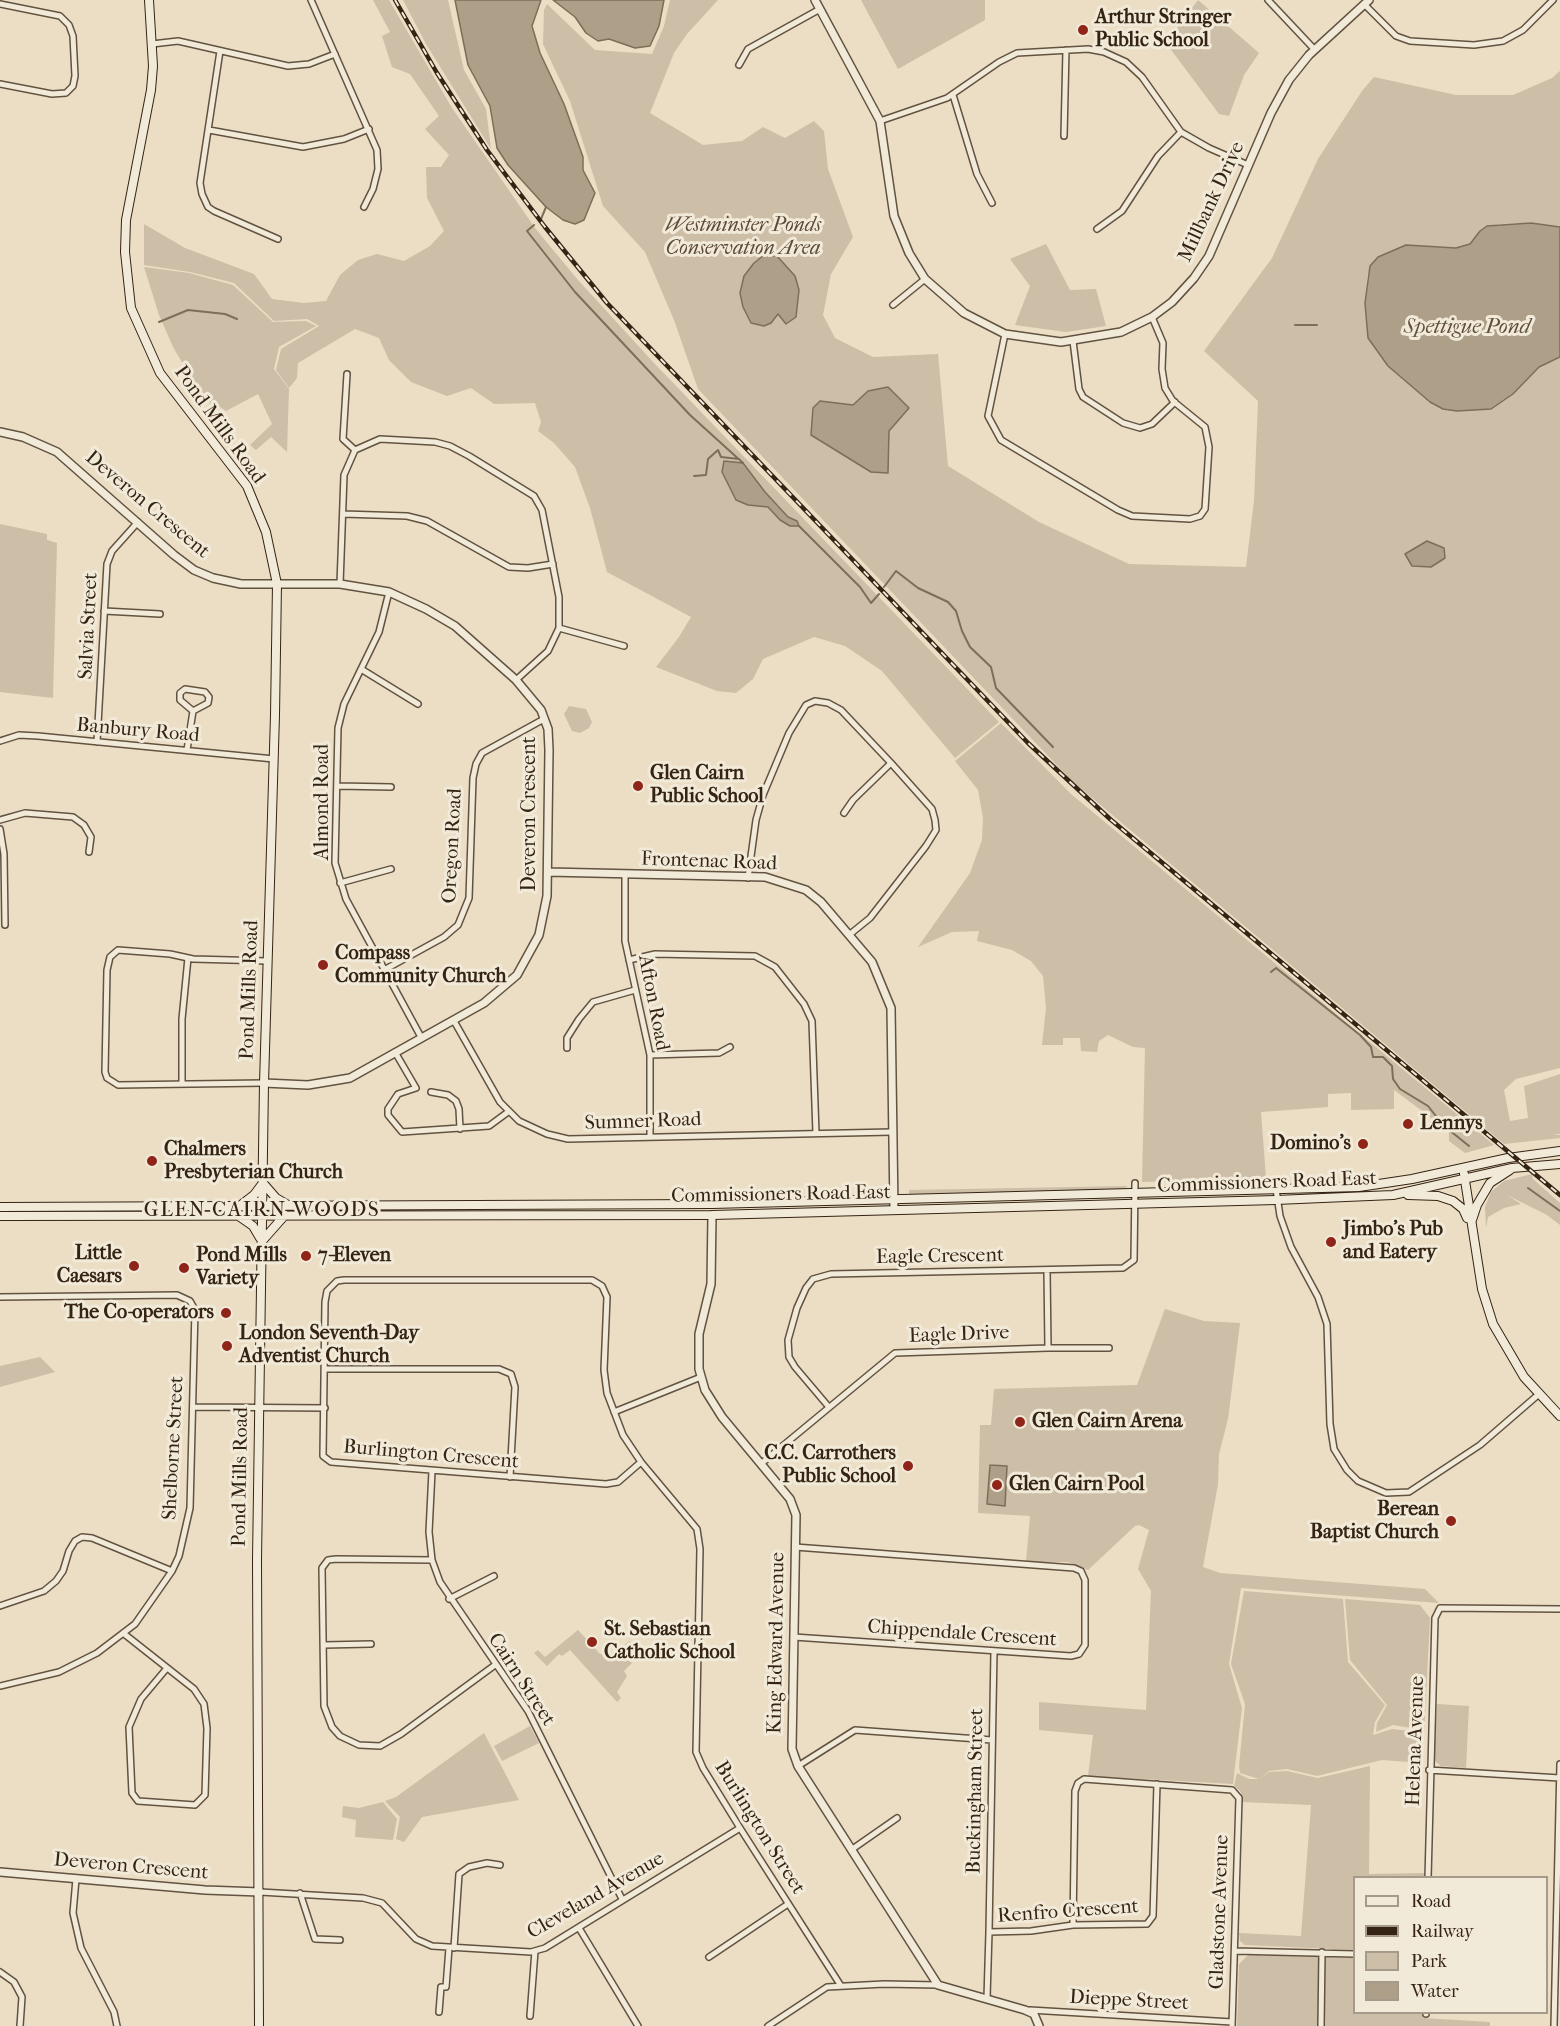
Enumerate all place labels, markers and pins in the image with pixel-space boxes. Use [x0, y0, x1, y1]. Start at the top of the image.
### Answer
place label: Arthur Stringer Public School [1095, 6, 1231, 53]
marker: Arthur Stringer Public School [1076, 23, 1090, 37]
place label: Glen Cairn Public School [650, 762, 764, 809]
marker: Glen Cairn Public School [631, 779, 645, 793]
place label: Compass Community Church [335, 942, 507, 989]
marker: Compass Community Church [316, 958, 330, 972]
place label: Lennys [1420, 1112, 1483, 1136]
marker: Lennys [1401, 1117, 1415, 1131]
place label: Domino's [1270, 1132, 1351, 1156]
marker: Domino's [1356, 1137, 1370, 1151]
place label: Chalmers Presbyterian Church [164, 1138, 343, 1185]
marker: Chalmers Presbyterian Church [145, 1154, 159, 1168]
place label: Jimbo's Pub and Eatery [1343, 1218, 1443, 1265]
marker: Jimbo's Pub and Eatery [1324, 1235, 1338, 1249]
place label: Little Caesars [57, 1242, 122, 1289]
place label: Pond Mills Variety [196, 1244, 287, 1291]
place label: 7-Eleven [318, 1244, 391, 1268]
marker: 7-Eleven [299, 1249, 313, 1263]
marker: Little Caesars [127, 1259, 141, 1273]
marker: Pond Mills Variety [177, 1261, 191, 1275]
place label: The Co-operators [64, 1301, 214, 1325]
marker: The Co-operators [219, 1306, 233, 1320]
place label: London Seventh-Day Adventist Church [239, 1322, 419, 1369]
marker: London Seventh-Day Adventist Church [220, 1339, 234, 1353]
place label: Glen Cairn Arena [1032, 1410, 1182, 1434]
marker: Glen Cairn Arena [1013, 1415, 1027, 1429]
place label: C.C. Carrothers Public School [764, 1442, 896, 1489]
marker: C.C. Carrothers Public School [901, 1459, 915, 1473]
place label: Glen Cairn Pool [1009, 1473, 1145, 1497]
marker: Glen Cairn Pool [990, 1478, 1004, 1492]
place label: Berean Baptist Church [1310, 1498, 1439, 1545]
marker: Berean Baptist Church [1444, 1514, 1458, 1528]
place label: St. Sebastian Catholic School [604, 1618, 735, 1665]
marker: St. Sebastian Catholic School [585, 1635, 599, 1649]

